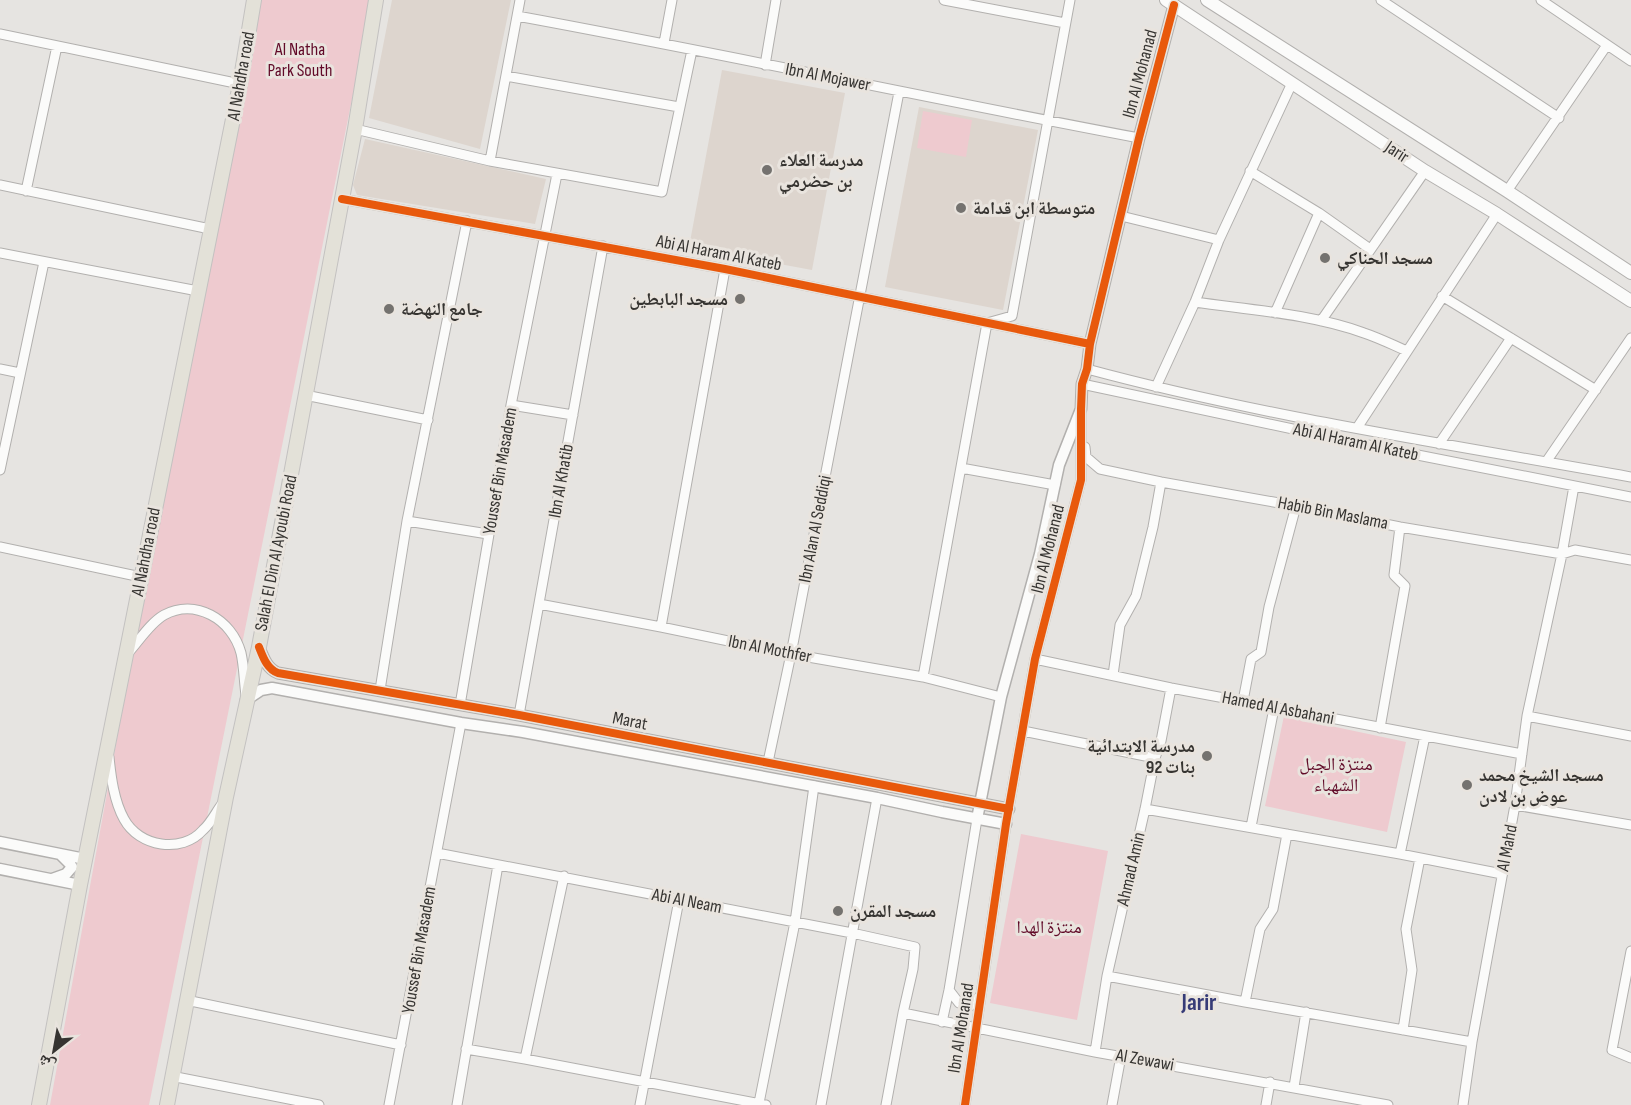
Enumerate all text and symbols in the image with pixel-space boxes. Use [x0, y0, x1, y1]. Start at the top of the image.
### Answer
street label: Ibn Al Mohanad [1118, 27, 1162, 121]
street label: Al Nahdha road [223, 30, 259, 123]
park label: Al Natha Park South [267, 39, 333, 81]
street label: Ibn Al Mojawer [784, 58, 872, 96]
street label: Jarir [1380, 136, 1413, 167]
place label: مدرسة العلاء بن حضرمي [779, 150, 863, 195]
marker: مدرسة العلاء بن حضرمي [760, 163, 774, 177]
place label: متوسطة ابن قدامة [973, 198, 1095, 219]
marker: متوسطة ابن قدامة [954, 201, 968, 215]
street label: Abi Al Haram Al Kateb [654, 230, 783, 275]
place label: مسجد الحناكي [1337, 248, 1433, 272]
marker: مسجد الحناكي [1318, 251, 1332, 265]
place label: مسجد البابطين [629, 289, 728, 310]
marker: مسجد البابطين [733, 292, 747, 306]
place label: جامع النهضة [401, 299, 483, 321]
marker: جامع النهضة [382, 302, 396, 316]
street label: Youssef Bin Masadem [478, 406, 522, 536]
street label: Abi Al Haram Al Kateb [1291, 418, 1420, 465]
street label: Ibn Al Khatib [544, 442, 578, 520]
street label: Salah El Din Al Ayoubi Road [251, 473, 301, 633]
street label: Ibn Alan Al Seddiqi [794, 474, 836, 584]
street label: Habib Bin Maslama [1276, 492, 1390, 534]
street label: Ibn Al Mohanad [1027, 502, 1069, 596]
street label: Al Nahdha road [127, 506, 165, 599]
street label: Ibn Al Mothfer [727, 631, 813, 667]
street label: Hamed Al Asbahani [1220, 687, 1336, 729]
street label: Marat [611, 707, 650, 735]
place label: مدرسة الابتدائية 92 بنات [1087, 736, 1195, 778]
marker: مدرسة الابتدائية 92 بنات [1200, 749, 1214, 763]
park label: منتزة الجبل الشهباء [1299, 754, 1373, 796]
place label: مسجد الشيخ محمد عوض بن لادن [1479, 765, 1604, 807]
marker: مسجد الشيخ محمد عوض بن لادن [1460, 778, 1474, 792]
street label: Al Mahd [1492, 823, 1522, 874]
street label: Ahmad Amin [1112, 830, 1150, 909]
street label: Abi Al Neam [649, 884, 724, 918]
street label: Youssef Bin Masadem [397, 885, 441, 1015]
place label: مسجد المقرن [850, 901, 936, 922]
marker: مسجد المقرن [831, 904, 845, 918]
park label: منتزة الهدا [1016, 917, 1082, 938]
street label: Ibn Al Mohanad [944, 982, 978, 1074]
district label: Jarir [1181, 988, 1217, 1017]
north arrow [24, 1021, 84, 1081]
street label: Al Zewawi [1113, 1044, 1176, 1075]
text: ش [35, 1050, 59, 1075]

